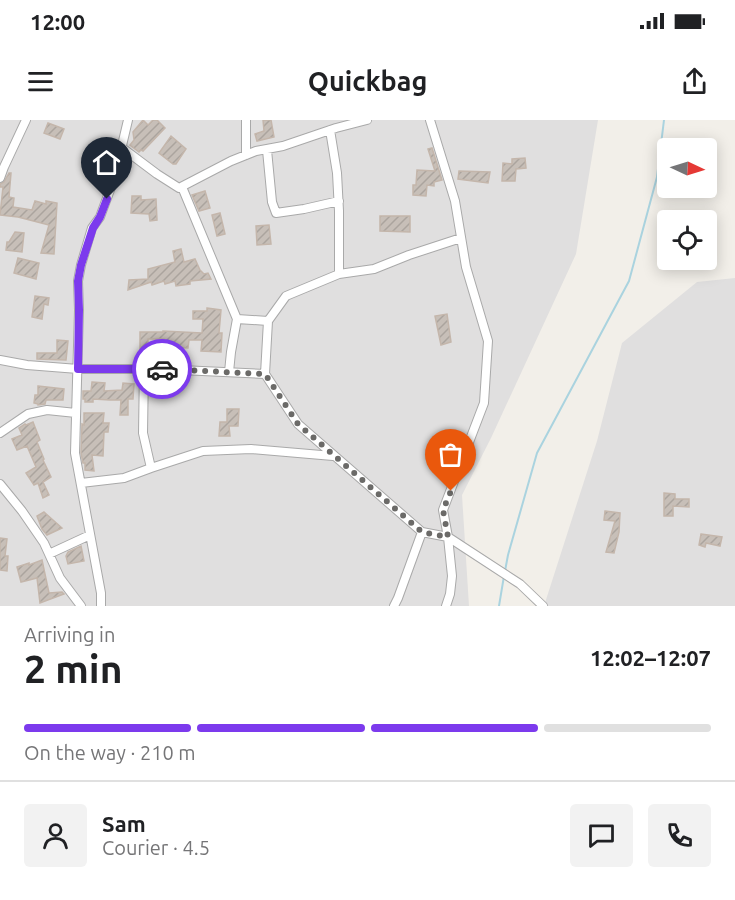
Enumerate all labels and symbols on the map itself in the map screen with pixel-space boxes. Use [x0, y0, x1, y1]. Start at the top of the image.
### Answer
pin [81, 137, 132, 199]
north arrow [657, 138, 717, 198]
courier [132, 339, 192, 399]
pin [425, 429, 476, 491]

